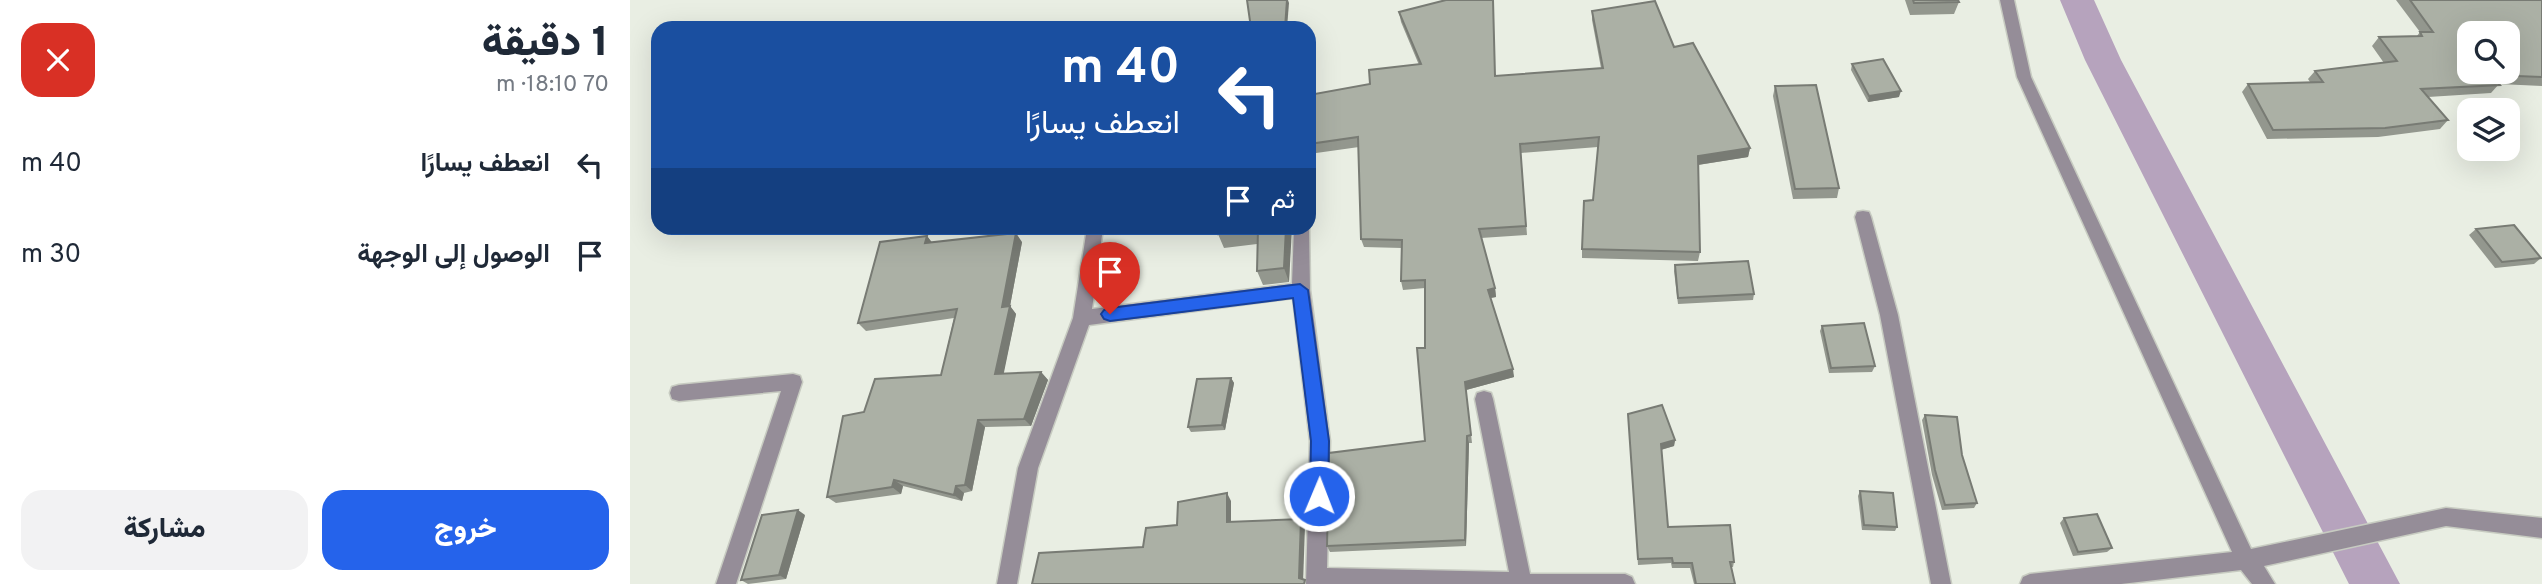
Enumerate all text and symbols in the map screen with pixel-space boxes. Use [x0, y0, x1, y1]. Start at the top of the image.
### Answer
text: 1 دقيقة [482, 18, 609, 71]
map controls [2457, 21, 2520, 161]
button: search [2457, 21, 2520, 84]
button: close [21, 23, 95, 97]
text: 40 m [1061, 39, 1180, 101]
icon: left [1204, 49, 1295, 140]
text: 70 m · 18:10 [496, 71, 609, 100]
button: layers [2457, 98, 2520, 161]
text: انعطف يسارًا [1025, 105, 1180, 145]
icon: left [571, 146, 609, 184]
text: 40 m [21, 148, 82, 181]
text: انعطف يسارًا [420, 148, 550, 181]
icon: arrive [1219, 182, 1257, 220]
text: ثم [1271, 185, 1295, 218]
icon: arrive [571, 237, 609, 275]
text: 30 m [21, 239, 81, 272]
text: الوصول إلى الوجهة [357, 239, 550, 272]
pin [1080, 242, 1140, 314]
icon: arrive [1091, 253, 1129, 291]
position arrow [1282, 459, 1356, 533]
button: مشاركة [21, 490, 308, 570]
button: خروج [322, 490, 609, 570]

